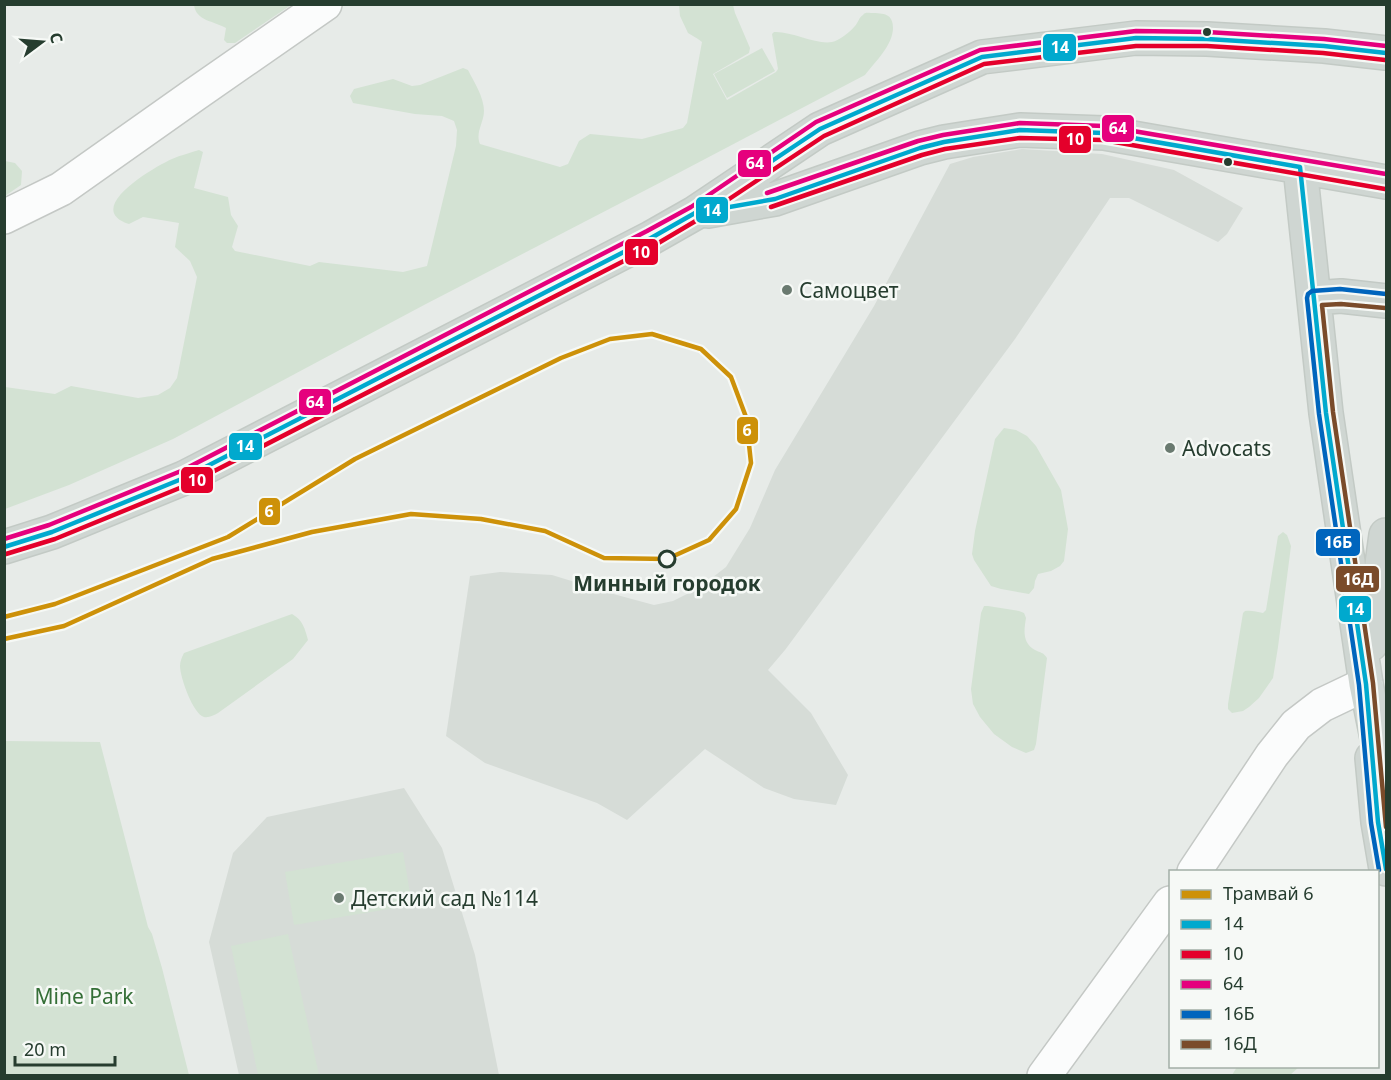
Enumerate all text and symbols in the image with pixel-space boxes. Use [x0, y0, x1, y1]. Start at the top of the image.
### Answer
north arrow [12, 12, 72, 72]
unlabelled marker [1201, 26, 1213, 38]
text: С [44, 30, 68, 46]
line badge: 14 [1042, 33, 1077, 62]
text: 14 [1051, 36, 1069, 58]
line badge: 64 [1101, 114, 1135, 143]
text: 64 [1109, 117, 1127, 139]
line badge: 10 [1058, 125, 1092, 154]
text: 10 [1066, 128, 1084, 150]
line badge: 64 [737, 149, 772, 178]
text: 64 [746, 152, 764, 174]
unlabelled marker [1222, 156, 1234, 168]
line badge: 14 [695, 196, 729, 224]
text: 14 [703, 199, 721, 221]
line badge: 10 [624, 238, 659, 266]
text: 10 [632, 241, 650, 263]
place label: Самоцвет [799, 276, 899, 304]
marker: Самоцвет [780, 283, 794, 297]
line badge: 64 [298, 388, 332, 416]
text: 64 [306, 391, 324, 413]
line badge: 6 [736, 416, 759, 445]
text: 6 [742, 419, 752, 441]
line badge: 14 [228, 432, 263, 461]
place label: Advocats [1182, 434, 1271, 462]
text: 14 [236, 435, 254, 457]
marker: Advocats [1163, 441, 1177, 455]
line badge: 10 [180, 466, 214, 494]
text: 10 [188, 469, 206, 491]
line badge: 6 [258, 497, 281, 526]
text: 6 [264, 500, 274, 522]
line badge: 16Б [1315, 528, 1361, 557]
text: 16Б [1324, 531, 1352, 553]
marker: Минный городок [658, 550, 676, 568]
line badge: 16Д [1335, 565, 1380, 593]
text: 16Д [1343, 568, 1374, 590]
place label: Минный городок [573, 569, 761, 597]
line badge: 14 [1338, 595, 1372, 623]
text: 14 [1346, 598, 1364, 620]
legend [1169, 870, 1379, 1068]
text: Трамвай 6 [1223, 881, 1314, 905]
place label: Детский сад №114 [351, 884, 538, 912]
marker: Детский сад №114 [332, 891, 346, 905]
text: 14 [1223, 911, 1244, 935]
text: 10 [1223, 941, 1244, 965]
text: 64 [1223, 971, 1244, 995]
park label: Mine Park [34, 982, 134, 1010]
text: 16Б [1223, 1001, 1255, 1025]
scale bar [15, 1029, 116, 1067]
text: 16Д [1223, 1031, 1257, 1055]
text: 20 m [24, 1037, 66, 1061]

